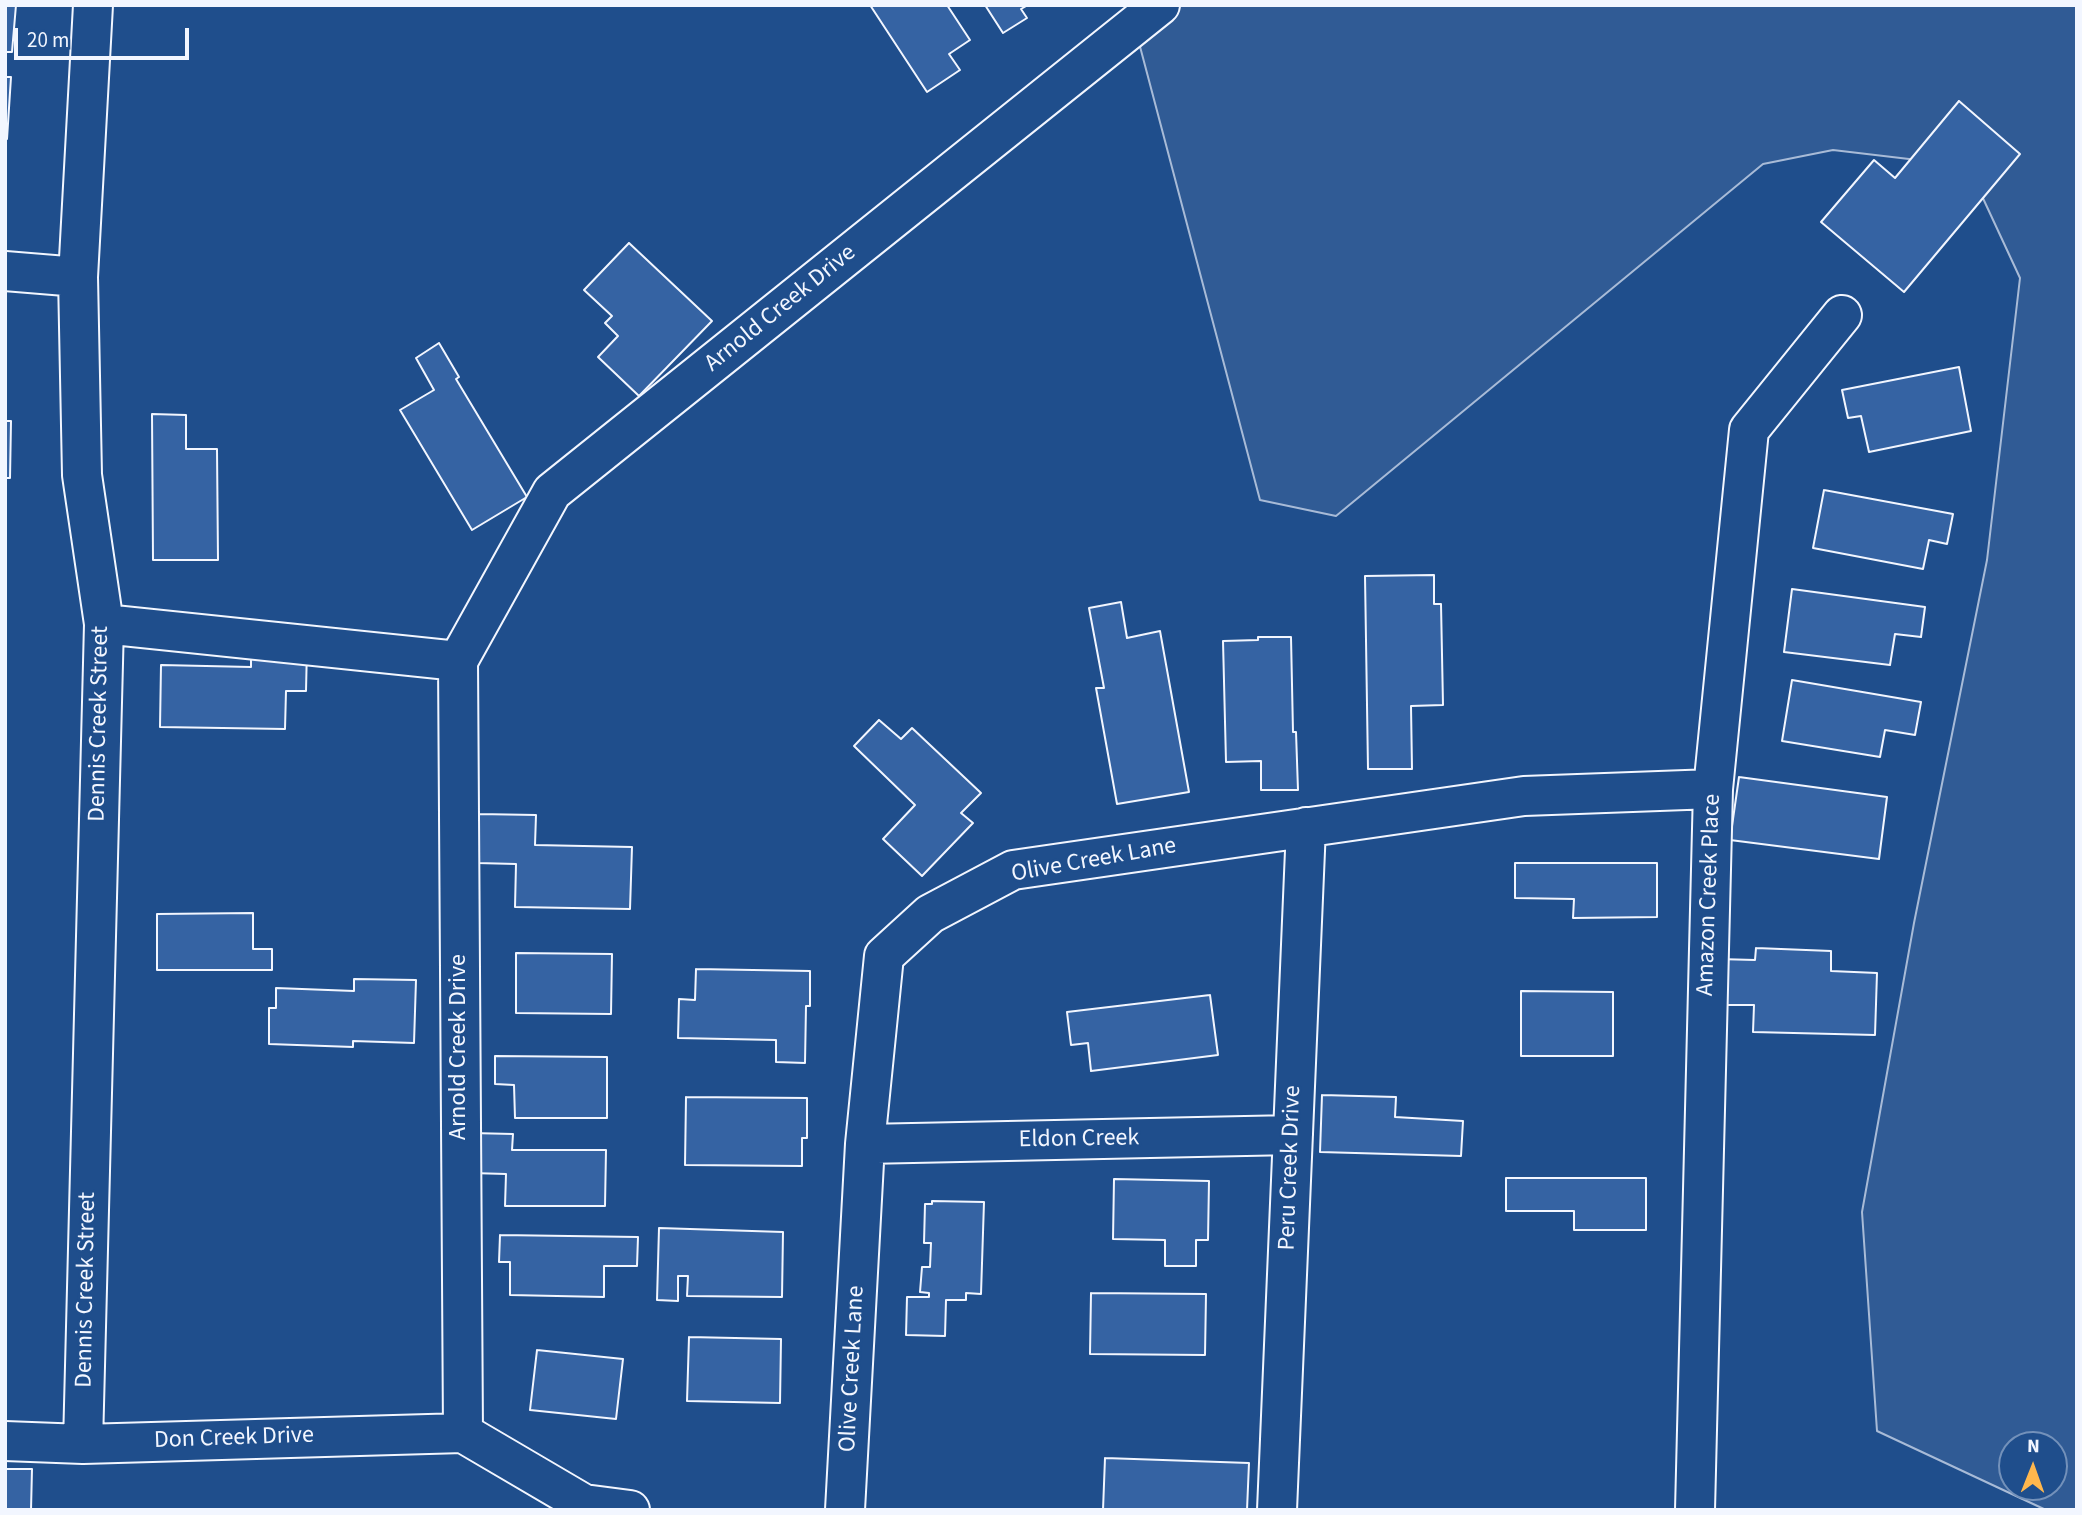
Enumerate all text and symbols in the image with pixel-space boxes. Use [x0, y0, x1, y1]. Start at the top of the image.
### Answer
scale bar [18, 14, 192, 58]
text: 20 m [27, 25, 69, 55]
street label: Arnold Creek Drive [700, 239, 862, 379]
street label: Dennis Creek Street [84, 626, 116, 822]
street label: Amazon Creek Place [1692, 793, 1728, 997]
street label: Olive Creek Lane [1009, 832, 1179, 890]
street label: Arnold Creek Drive [446, 954, 474, 1140]
street label: Peru Creek Drive [1274, 1085, 1308, 1251]
street label: Eldon Creek [1019, 1125, 1139, 1155]
street label: Dennis Creek Street [71, 1192, 103, 1388]
street label: Olive Creek Lane [834, 1285, 872, 1453]
street label: Don Creek Drive [154, 1422, 314, 1456]
north arrow [1998, 1431, 2068, 1501]
text: N [2027, 1433, 2040, 1460]

